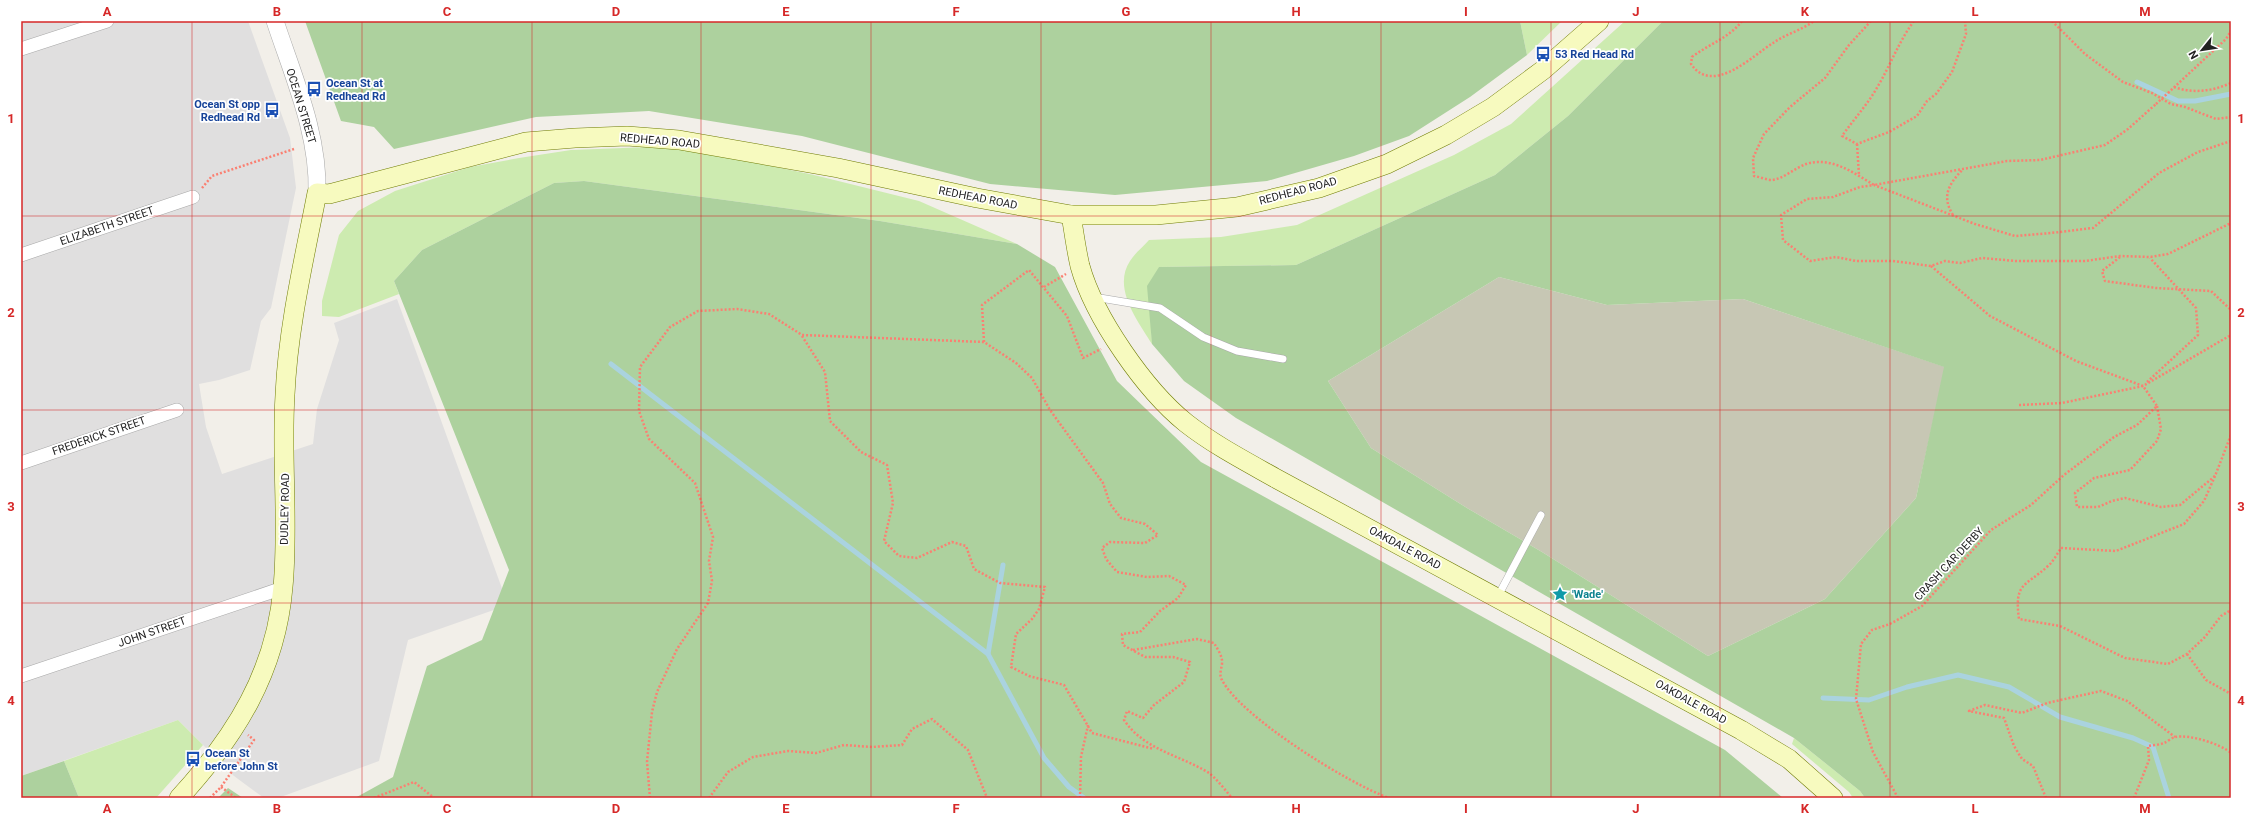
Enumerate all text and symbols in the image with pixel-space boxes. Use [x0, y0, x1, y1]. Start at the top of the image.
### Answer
text: A [103, 4, 112, 19]
text: B [273, 4, 281, 19]
text: C [443, 4, 452, 19]
text: D [612, 4, 620, 19]
text: E [782, 4, 790, 19]
text: F [952, 4, 960, 19]
text: G [1122, 4, 1131, 19]
text: H [1291, 4, 1301, 19]
text: I [1464, 4, 1468, 19]
text: J [1632, 4, 1640, 19]
text: K [1801, 4, 1810, 19]
text: L [1971, 4, 1979, 19]
text: M [2139, 4, 2151, 19]
north arrow [2182, 30, 2222, 70]
bus stop icon: 53 Red Head Rd [1534, 45, 1552, 63]
place label: 53 Red Head Rd [1555, 48, 1634, 61]
text: N [2186, 48, 2201, 61]
street label: OCEAN STREET [283, 67, 319, 146]
place label: Ocean St at Redhead Rd [326, 77, 385, 103]
bus stop icon: Ocean St at Redhead Rd [305, 80, 323, 98]
place label: Ocean St opp Redhead Rd [194, 98, 260, 124]
bus stop icon: Ocean St opp Redhead Rd [263, 101, 281, 119]
text: 1 [7, 111, 15, 126]
text: 1 [2237, 111, 2245, 126]
street label: REDHEAD ROAD [620, 131, 700, 151]
street label: REDHEAD ROAD [1258, 174, 1338, 208]
street label: REDHEAD ROAD [937, 184, 1019, 212]
street label: ELIZABETH STREET [58, 204, 156, 248]
text: 2 [7, 305, 15, 320]
text: 2 [2237, 305, 2245, 320]
street label: FREDERICK STREET [50, 414, 148, 458]
street label: DUDLEY ROAD [278, 473, 292, 545]
text: 3 [7, 499, 15, 514]
text: 3 [2237, 499, 2245, 514]
street label: OAKDALE ROAD [1367, 524, 1443, 572]
street label: CRASH CAR DERBY [1912, 524, 1987, 603]
place icon: 'Wade' [1551, 585, 1569, 603]
place label: 'Wade' [1572, 588, 1603, 601]
street label: JOHN STREET [116, 614, 188, 650]
street label: OAKDALE ROAD [1653, 677, 1729, 727]
text: 4 [7, 693, 15, 708]
text: 4 [2237, 693, 2245, 708]
place label: Ocean St before John St [205, 747, 278, 773]
bus stop icon: Ocean St before John St [184, 750, 202, 768]
text: A [103, 801, 112, 816]
text: B [273, 801, 281, 816]
text: C [443, 801, 452, 816]
text: D [612, 801, 620, 816]
text: E [782, 801, 790, 816]
text: F [952, 801, 960, 816]
text: G [1122, 801, 1131, 816]
text: H [1291, 801, 1301, 816]
text: I [1464, 801, 1468, 816]
text: J [1632, 801, 1640, 816]
text: K [1801, 801, 1810, 816]
text: L [1971, 801, 1979, 816]
text: M [2139, 801, 2151, 816]

